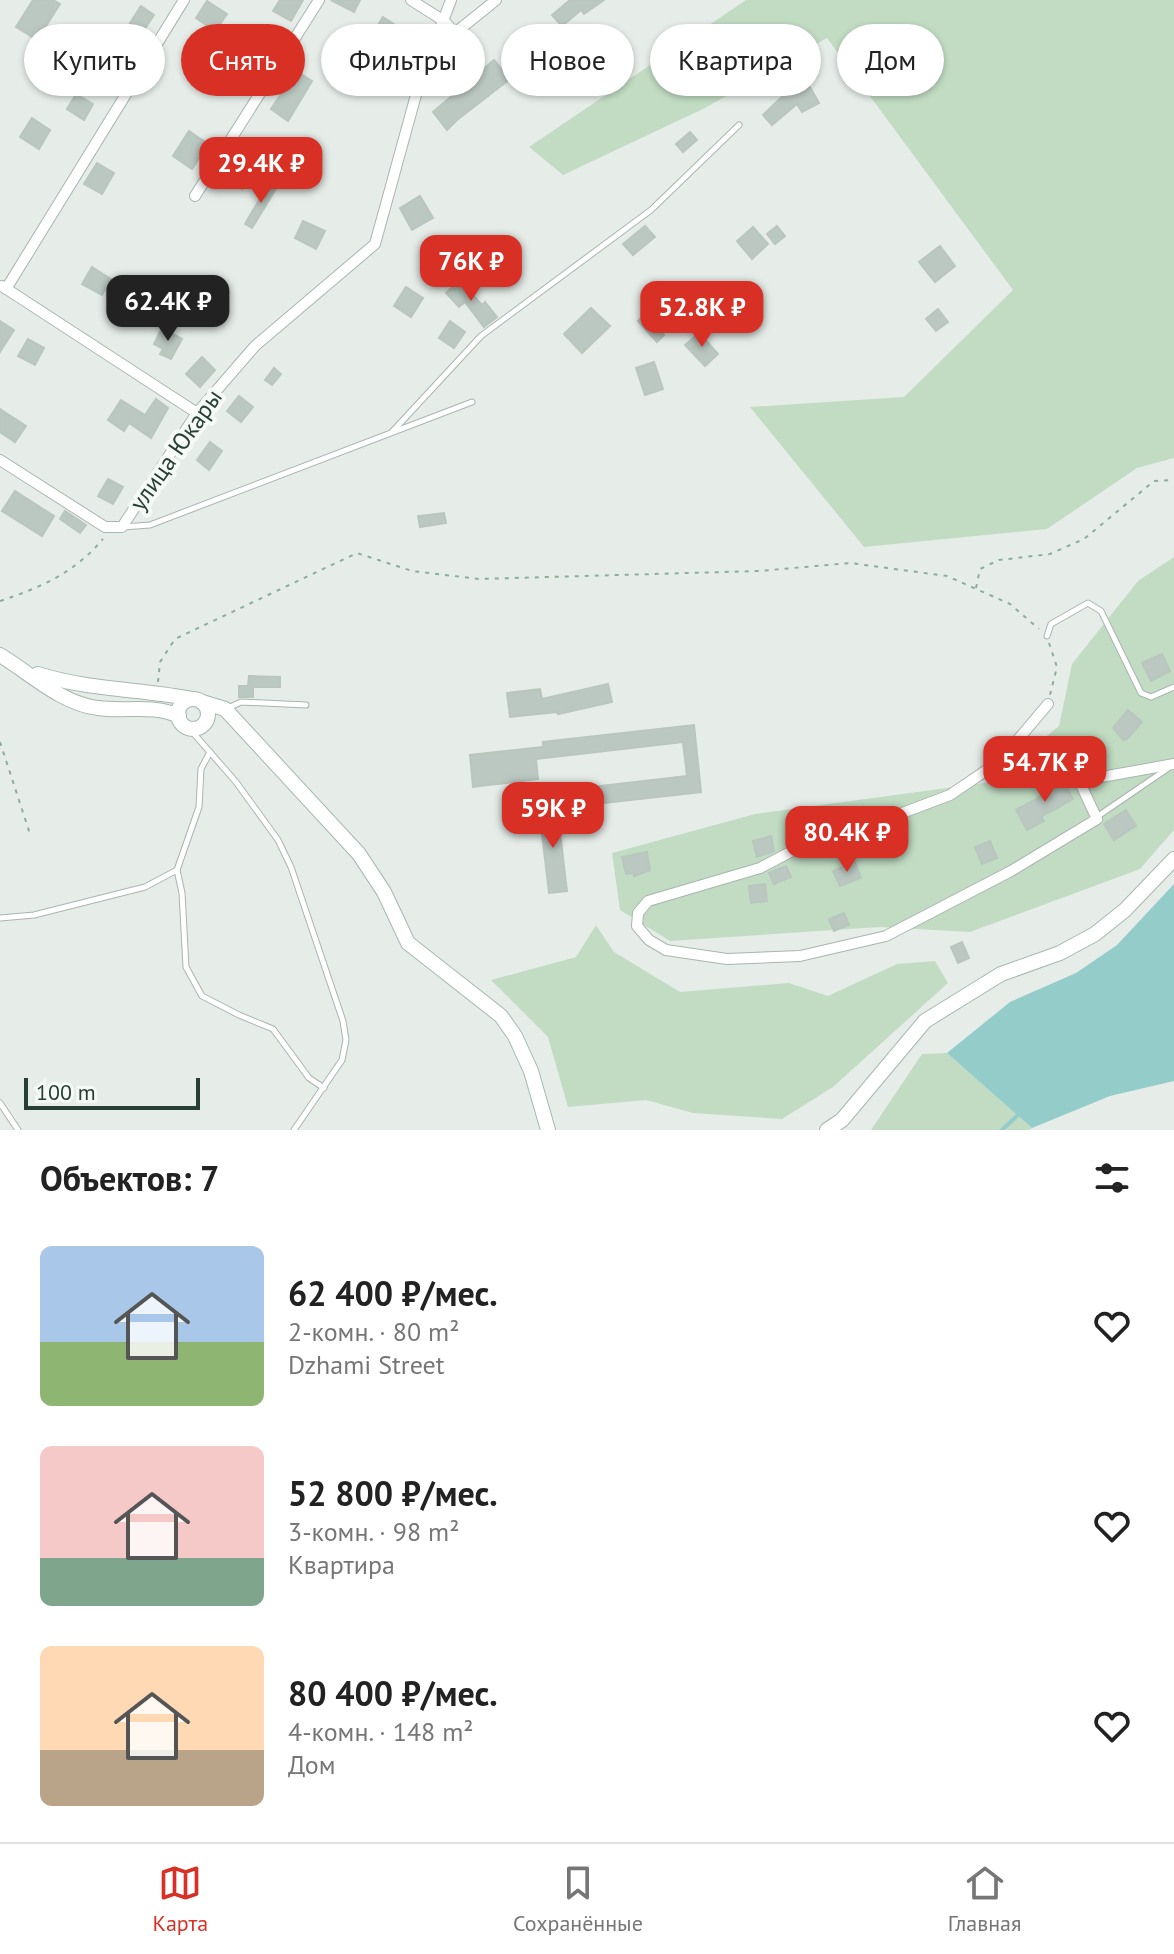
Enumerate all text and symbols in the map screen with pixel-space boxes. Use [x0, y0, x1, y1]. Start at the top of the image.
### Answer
chip: Купить [24, 24, 165, 96]
chip: Снять [181, 24, 305, 96]
chip: Фильтры [321, 24, 485, 96]
chip: Новое [501, 24, 634, 96]
chip: Квартира [650, 24, 821, 96]
chip: Дом [837, 24, 944, 96]
pin: 29.4K ₽ [187, 137, 335, 205]
text: 29.4K ₽ [217, 146, 305, 179]
pin: 76K ₽ [415, 235, 527, 303]
text: 76K ₽ [438, 244, 504, 277]
pin: 62.4K ₽ [94, 275, 242, 343]
pin: 52.8K ₽ [628, 281, 776, 349]
text: 62.4K ₽ [124, 284, 212, 317]
text: 52.8K ₽ [658, 290, 746, 323]
street label: улица Юкары [122, 383, 229, 516]
pin: 54.7K ₽ [971, 736, 1119, 804]
text: 54.7K ₽ [1001, 745, 1089, 778]
pin: 59K ₽ [497, 782, 609, 850]
text: 59K ₽ [520, 791, 586, 824]
pin: 80.4K ₽ [773, 806, 921, 874]
text: 80.4K ₽ [803, 815, 891, 848]
scale bar [24, 1074, 200, 1110]
text: 100 m [36, 1078, 96, 1106]
text: Объектов: 7 [40, 1156, 219, 1200]
icon: filters [1090, 1156, 1134, 1200]
text: 62 400 ₽/мес. [288, 1271, 498, 1315]
icon: home [104, 1278, 200, 1374]
icon: heart [1090, 1304, 1134, 1348]
text: 2-комн. · 80 m² [288, 1315, 459, 1348]
text: Dzhami Street [288, 1348, 445, 1381]
text: 52 800 ₽/мес. [288, 1471, 498, 1515]
icon: home [104, 1478, 200, 1574]
icon: heart [1090, 1504, 1134, 1548]
text: 3-комн. · 98 m² [288, 1515, 459, 1548]
text: Квартира [288, 1548, 395, 1581]
text: 80 400 ₽/мес. [288, 1671, 498, 1715]
icon: home [104, 1678, 200, 1774]
icon: heart [1090, 1704, 1134, 1748]
text: 4-комн. · 148 m² [288, 1715, 474, 1748]
text: Дом [288, 1748, 336, 1781]
tab: Карта [153, 1861, 208, 1937]
tab: Сохранённые [513, 1861, 643, 1937]
tab: Главная [948, 1861, 1021, 1937]

